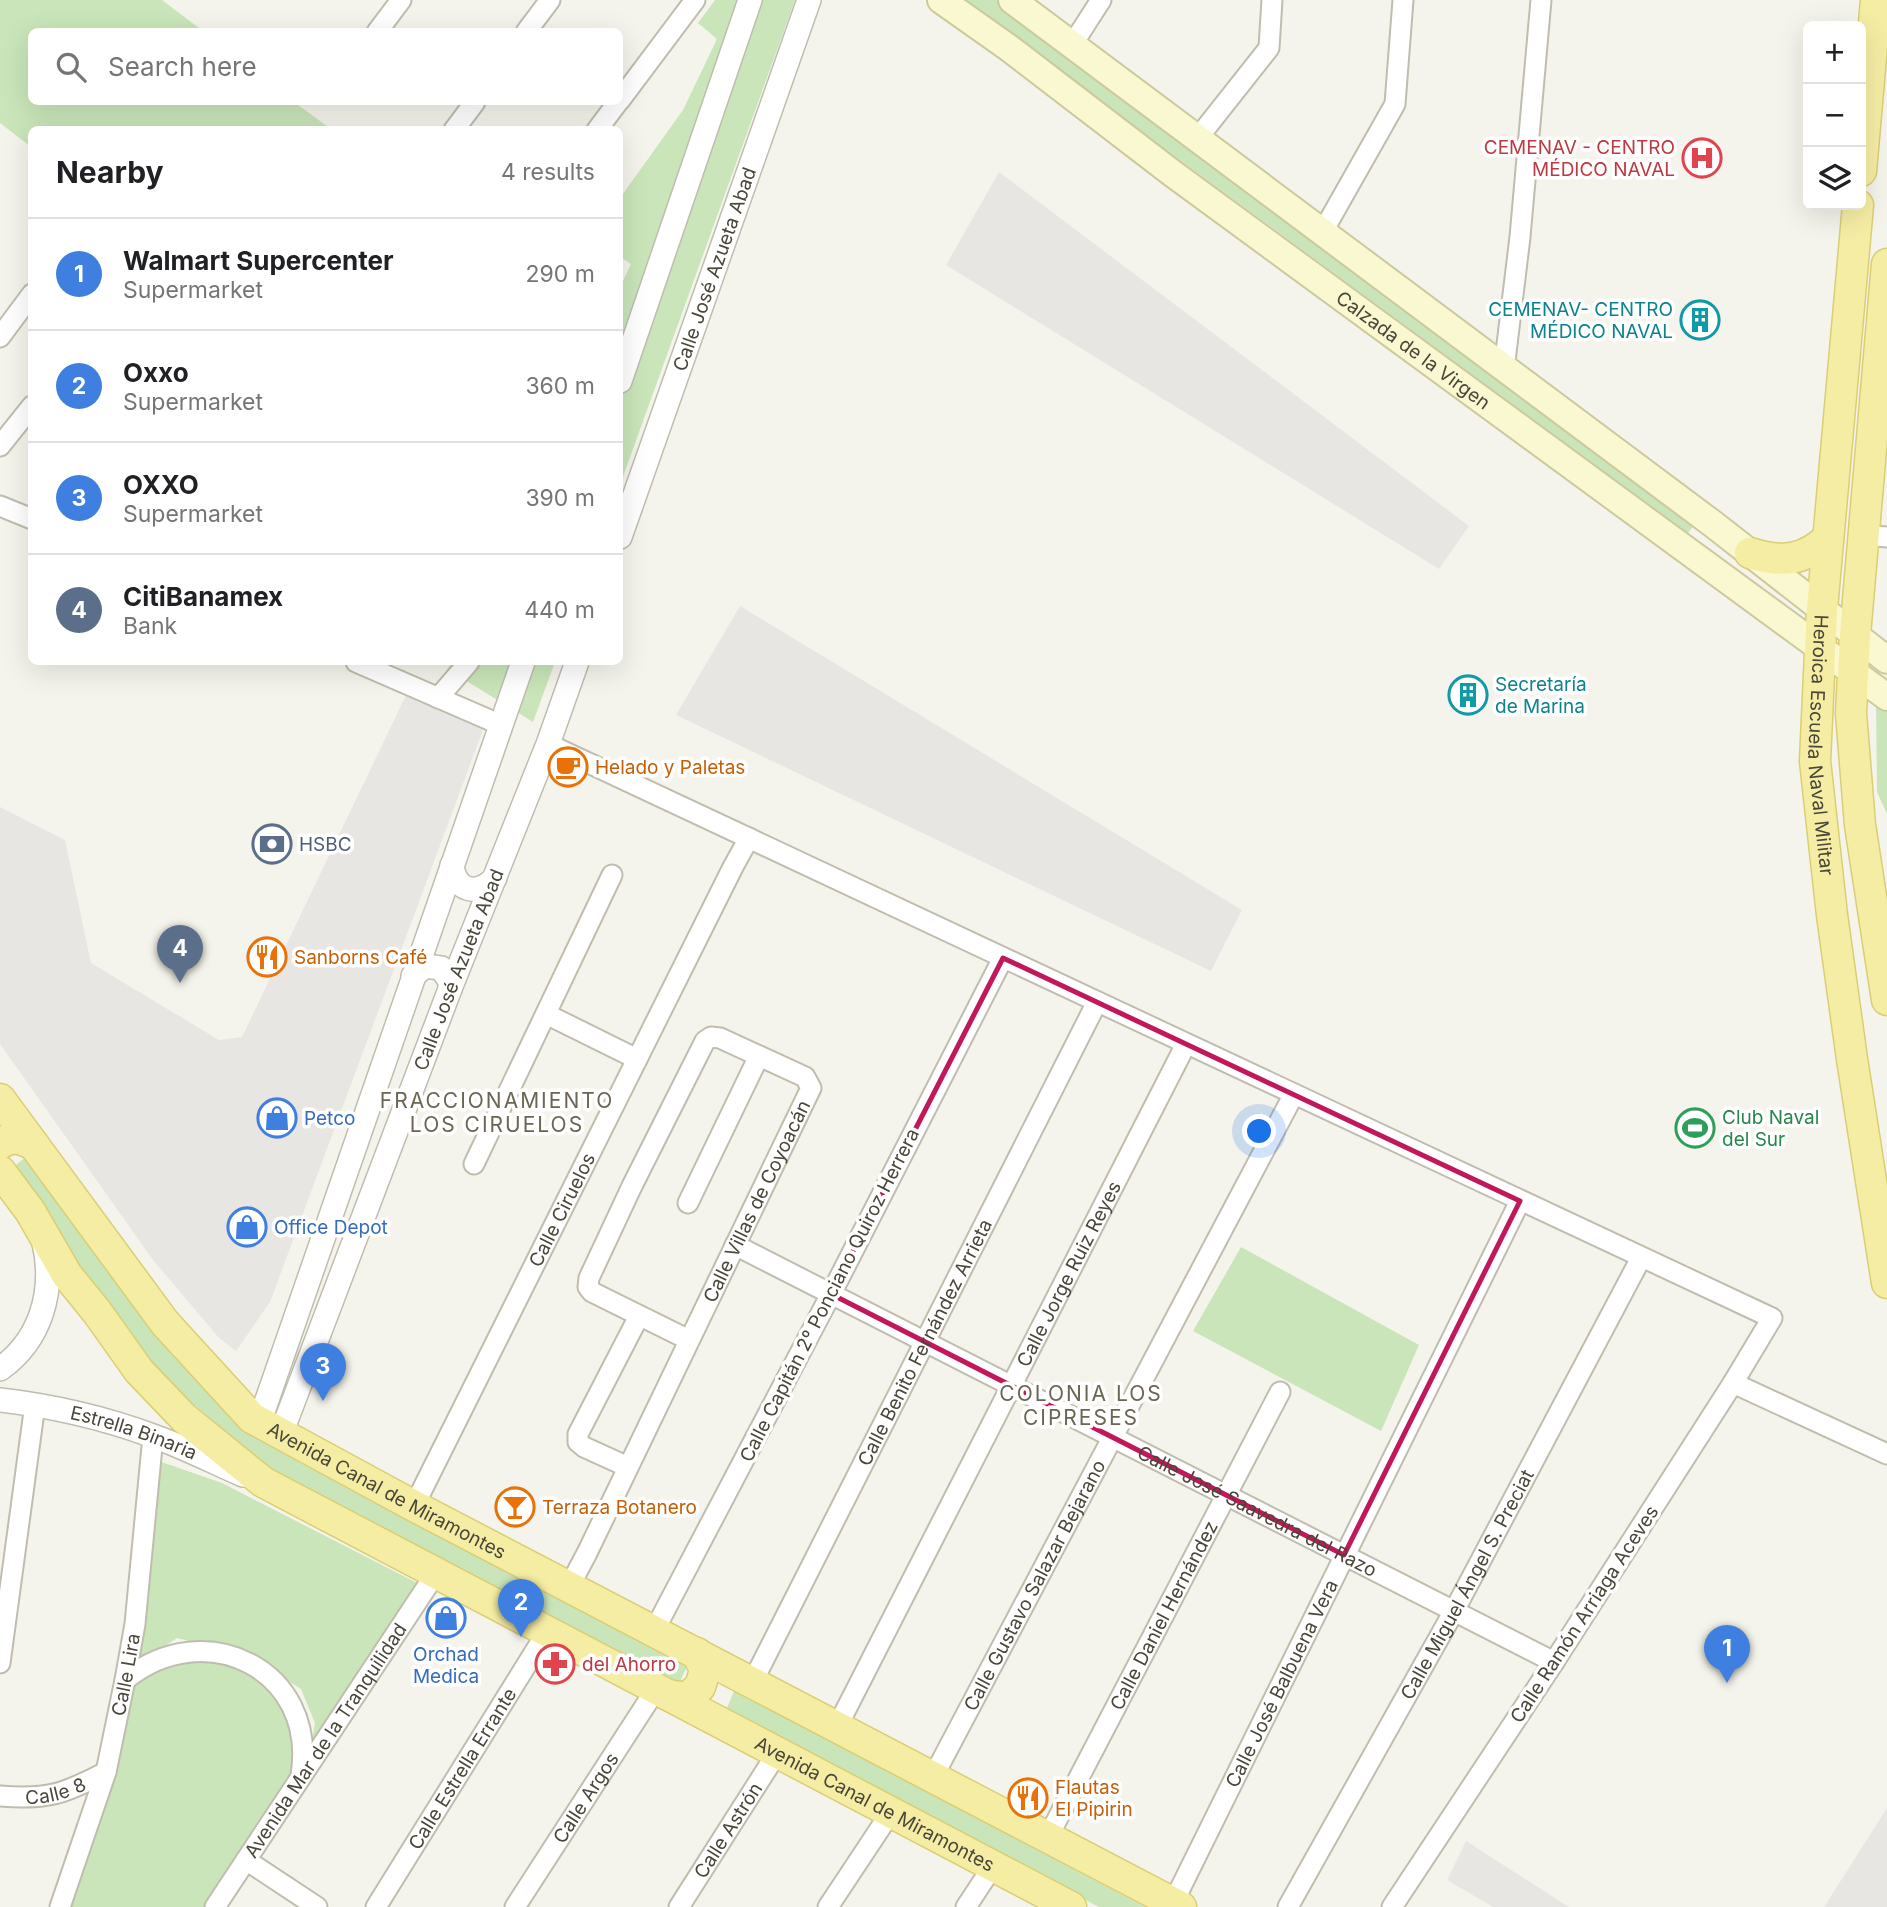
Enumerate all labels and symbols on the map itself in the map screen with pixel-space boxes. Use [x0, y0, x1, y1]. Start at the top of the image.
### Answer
place label: CEMENAV - CENTRO MÉDICO NAVAL [1484, 136, 1675, 181]
hospital icon: CEMENAV - CENTRO MÉDICO NAVAL [1681, 137, 1723, 179]
street label: Calle José Azueta Abad [668, 164, 761, 374]
street label: Calzada de la Virgen [1332, 286, 1495, 414]
place label: CEMENAV- CENTRO MÉDICO NAVAL [1488, 298, 1673, 343]
building icon: CEMENAV- CENTRO MÉDICO NAVAL [1679, 299, 1721, 341]
street label: Heroica Escuela Naval Militar [1803, 614, 1839, 877]
place label: Secretaría de Marina [1495, 673, 1587, 718]
building icon: Secretaría de Marina [1447, 674, 1489, 716]
cafe icon: Helado y Paletas [547, 746, 589, 788]
place label: Helado y Paletas [595, 756, 745, 779]
bank icon: HSBC [251, 823, 293, 865]
place label: HSBC [299, 833, 352, 856]
street label: Calle José Azueta Abad [409, 866, 509, 1074]
pin: 4 [157, 925, 203, 983]
restaurant icon: Sanborns Café [246, 936, 288, 978]
place label: Sanborns Café [294, 946, 427, 969]
district label: FRACCIONAMIENTO LOS CIRUELOS [380, 1088, 614, 1137]
shop icon: Petco [256, 1097, 298, 1139]
street label: Calle Villas de Coyoacán [698, 1097, 815, 1306]
place label: Club Naval del Sur [1722, 1106, 1819, 1151]
place label: Petco [304, 1107, 355, 1130]
sports icon: Club Naval del Sur [1674, 1107, 1716, 1149]
your location [1242, 1114, 1276, 1148]
street label: Calle Capitán 2º Ponciano Quiroz Herrera [735, 1125, 924, 1466]
street label: Calle Ciruelos [524, 1149, 600, 1271]
street label: Calle Jorge Ruiz Reyes [1012, 1177, 1126, 1371]
shop icon: Office Depot [226, 1206, 268, 1248]
street label: Calle Benito Fernández Arrieta [853, 1215, 997, 1470]
place label: Office Depot [274, 1216, 388, 1239]
pin: 3 [300, 1343, 346, 1401]
district label: COLONIA LOS CIPRESES [999, 1381, 1163, 1430]
street label: Estrella Binaria [68, 1401, 201, 1465]
street label: Avenida Canal de Miramontes [263, 1418, 510, 1564]
street label: Calle José Saavedra del Razo [1133, 1441, 1380, 1582]
street label: Calle Gustavo Salazar Bejarano [959, 1456, 1111, 1715]
street label: Calle Miguel Ángel S. Preciat [1396, 1465, 1539, 1704]
bar icon: Terraza Botanero [494, 1486, 536, 1528]
place label: Terraza Botanero [542, 1496, 697, 1519]
street label: Calle Ramón Arriaga Aceves [1505, 1501, 1663, 1727]
street label: Calle Daniel Hernández [1105, 1517, 1223, 1714]
street label: Calle José Balbuena Vera [1221, 1576, 1343, 1791]
pin: 2 [498, 1579, 544, 1637]
shop icon: Orchad Medica [425, 1597, 467, 1639]
street label: Avenida Mar de la Tranquilidad [240, 1619, 412, 1862]
pin: 1 [1704, 1625, 1750, 1683]
street label: Calle Lira [107, 1632, 145, 1718]
place label: Orchad Medica [413, 1643, 479, 1688]
pharmacy icon: del Ahorro [534, 1643, 576, 1685]
place label: del Ahorro [582, 1653, 676, 1676]
street label: Calle Estrella Errante [404, 1684, 521, 1854]
street label: Avenida Canal de Miramontes [751, 1732, 998, 1877]
street label: Calle Argos [548, 1749, 624, 1848]
street label: Calle 8 [25, 1773, 89, 1809]
place label: Flautas El Pipirin [1055, 1776, 1133, 1821]
restaurant icon: Flautas El Pipirin [1007, 1777, 1049, 1819]
street label: Calle Astrón [689, 1778, 767, 1883]

